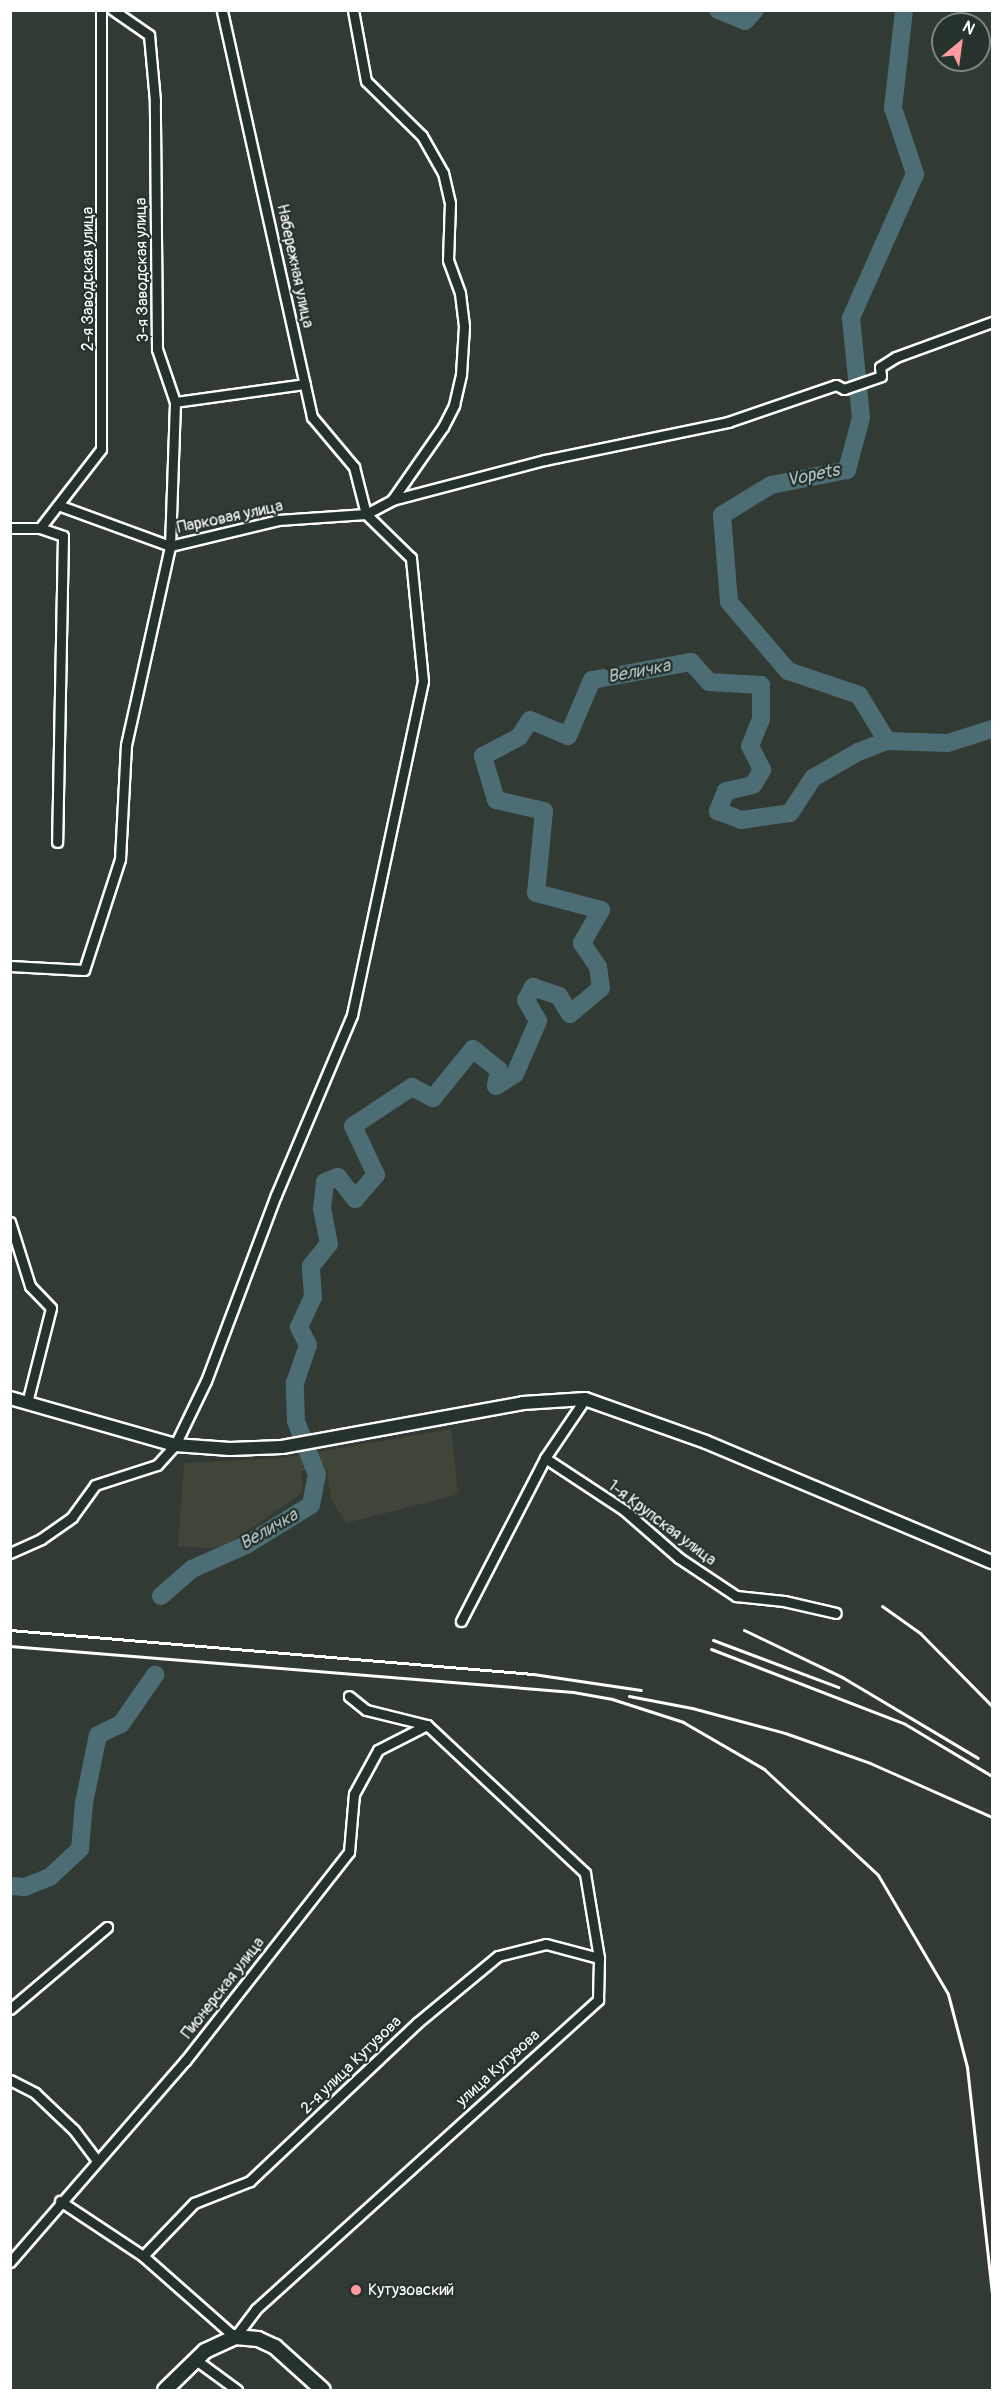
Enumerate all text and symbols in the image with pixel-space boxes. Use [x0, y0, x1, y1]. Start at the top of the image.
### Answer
north arrow [931, 12, 991, 72]
text: N [959, 17, 978, 39]
street label: 3-я Заводская улица [131, 198, 153, 342]
street label: Набережная улица [273, 202, 317, 330]
street label: 2-я Заводская улица [78, 207, 98, 351]
water label: Vopets [785, 460, 841, 492]
street label: Парковая улица [175, 496, 285, 538]
water label: Величка [606, 655, 672, 689]
street label: 1-я Крупская улица [604, 1476, 720, 1570]
water label: Величка [236, 1505, 302, 1555]
street label: Пионерская улица [177, 1933, 269, 2043]
street label: 2-я улица Кутузова [297, 2012, 405, 2118]
street label: улица Кутузова [452, 2025, 544, 2111]
place label: Кутузовский [368, 2280, 454, 2300]
marker: Кутузовский [349, 2283, 363, 2297]

